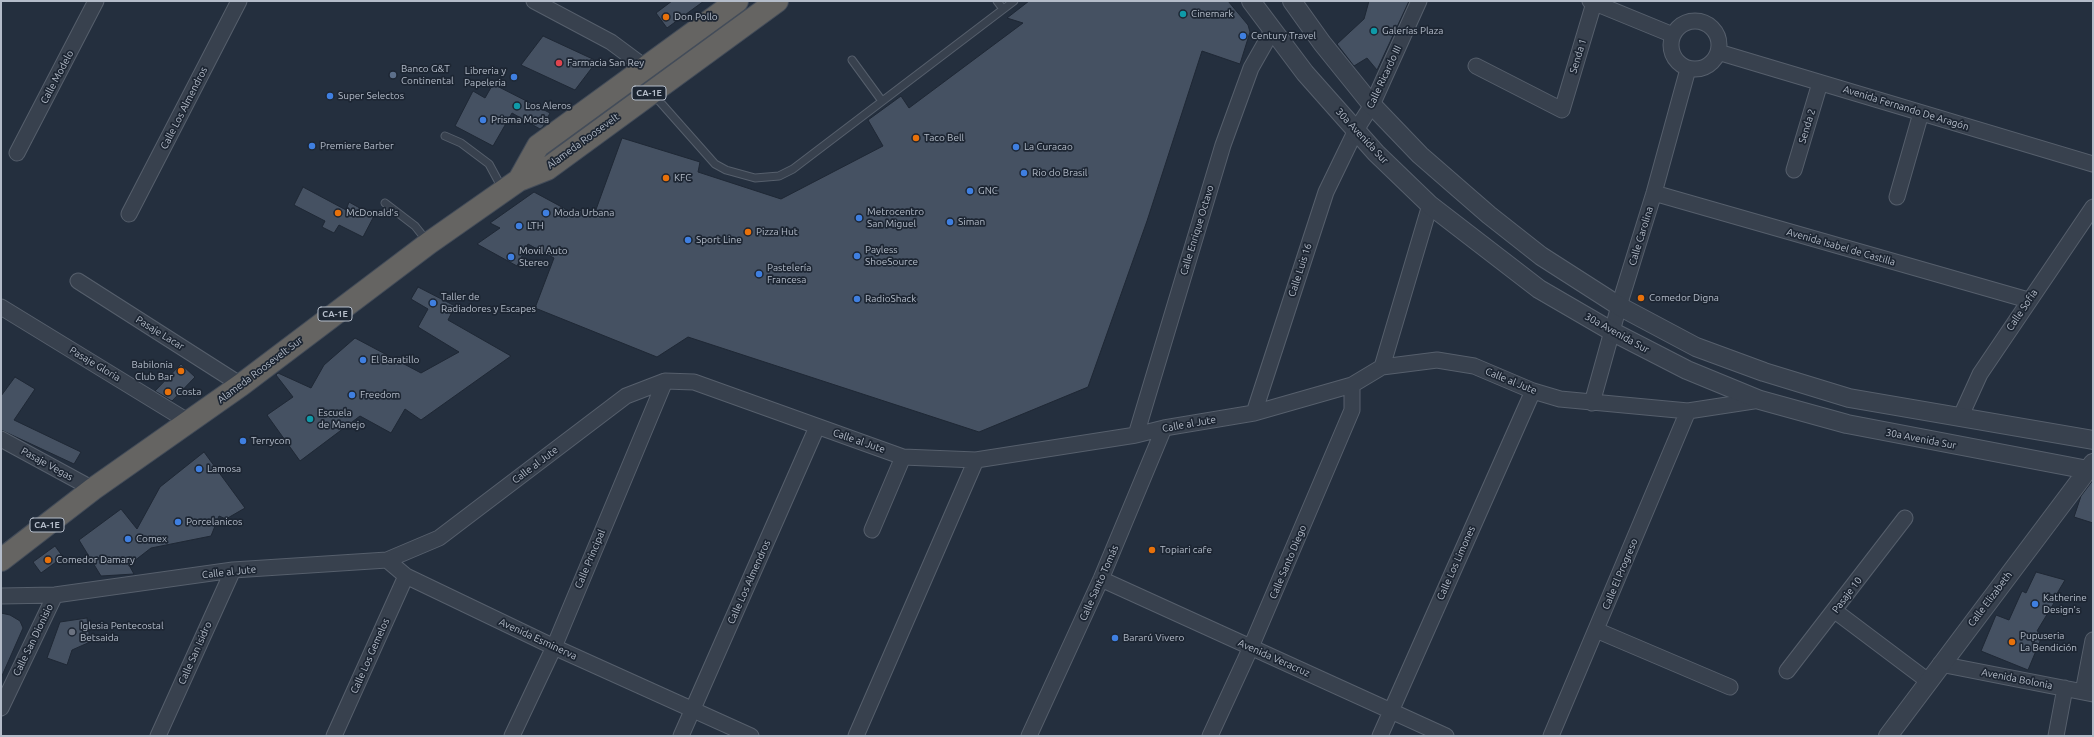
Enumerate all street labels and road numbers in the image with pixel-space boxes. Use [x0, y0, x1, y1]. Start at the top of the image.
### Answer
street label: Senda 1 [1567, 37, 1589, 75]
street label: Calle Ricardo III [1364, 44, 1404, 110]
street label: Calle Modelo [38, 48, 76, 106]
street label: Calle Los Almendros [158, 65, 210, 151]
street label: Avenida Fernando De Aragón [1842, 83, 1970, 133]
road number: CA-1E [632, 86, 666, 100]
street label: 30a Avenida Sur [1333, 106, 1391, 166]
street label: Senda 2 [1796, 107, 1818, 145]
street label: Alameda Roosevelt [545, 111, 621, 171]
street label: Calle Enrique Octavo [1178, 184, 1216, 276]
street label: Calle Carolina [1626, 205, 1656, 267]
street label: Avenida Isabel de Castilla [1785, 226, 1897, 268]
street label: Calle Luis 16 [1286, 242, 1314, 298]
street label: Calle Sofía [2004, 287, 2040, 333]
road number: CA-1E [318, 307, 352, 321]
street label: 30a Avenida Sur [1583, 310, 1651, 356]
street label: Pasaje Lacar [134, 313, 186, 353]
street label: Alameda Roosevelt Sur [215, 334, 305, 406]
street label: Pasaje Gloria [67, 344, 123, 384]
street label: Calle al Jute [1484, 365, 1538, 397]
street label: Calle al Jute [1161, 413, 1217, 435]
street label: Calle al Jute [831, 426, 887, 456]
street label: 30a Avenida Sur [1885, 426, 1957, 452]
street label: Calle al Jute [510, 444, 560, 486]
street label: Pasaje Vegas [19, 445, 75, 483]
road number: CA-1E [30, 518, 64, 532]
street label: Calle Santo Diego [1267, 523, 1309, 601]
street label: Calle Los Limones [1434, 524, 1478, 602]
street label: Calle Principal [572, 528, 608, 590]
street label: Calle El Progreso [1600, 537, 1640, 611]
street label: Calle Los Almendros [725, 538, 773, 626]
street label: Calle Santo Tomás [1077, 543, 1121, 623]
street label: Calle al Jute [201, 563, 257, 581]
street label: Calle Elizabeth [1965, 569, 2015, 629]
street label: Pasaje 10 [1830, 575, 1864, 615]
street label: Calle San Dionisio [10, 602, 56, 678]
street label: Avenida Esminerva [497, 616, 579, 662]
street label: Calle Los Gemelos [348, 617, 392, 695]
street label: Calle San Isidro [176, 620, 214, 686]
street label: Avenida Veracruz [1236, 637, 1312, 679]
street label: Avenida Bolonia [1980, 666, 2054, 692]

